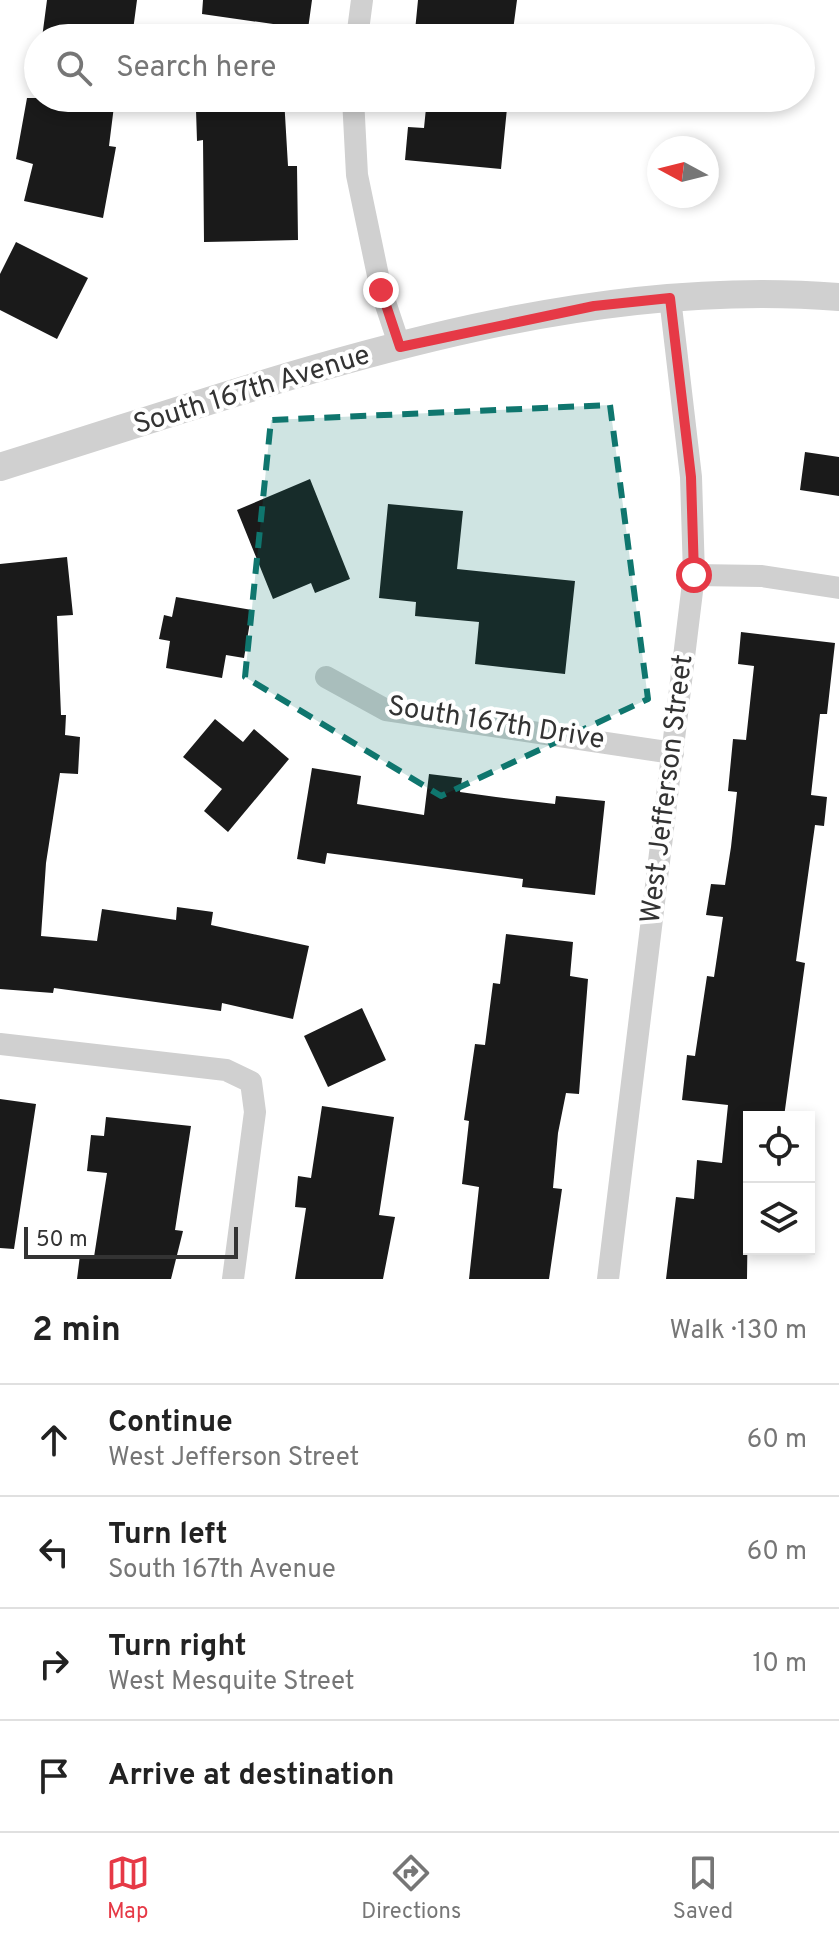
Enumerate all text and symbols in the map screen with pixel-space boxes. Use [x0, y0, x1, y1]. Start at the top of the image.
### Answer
search box [24, 24, 815, 112]
icon: search [52, 46, 96, 90]
text: Search here [116, 50, 276, 87]
north arrow [647, 136, 719, 208]
route end [363, 272, 399, 308]
street label: South 167th Avenue [129, 338, 375, 444]
route start [676, 557, 712, 593]
street label: West Jefferson Street [634, 652, 702, 926]
street label: South 167th Drive [385, 689, 607, 759]
map controls [743, 1111, 815, 1255]
button: locate [743, 1111, 815, 1183]
button: layers [743, 1183, 815, 1255]
scale bar [24, 1223, 238, 1259]
text: 50 m [36, 1227, 88, 1254]
text: 2 min [32, 1310, 121, 1353]
text: Walk · 130 m [669, 1315, 807, 1348]
text: Continue [108, 1405, 233, 1442]
icon: ahead [32, 1418, 76, 1462]
text: 60 m [747, 1424, 807, 1457]
text: West Jefferson Street [108, 1442, 359, 1475]
text: Turn left [108, 1517, 228, 1554]
icon: left [32, 1530, 76, 1574]
text: 60 m [747, 1536, 807, 1569]
text: South 167th Avenue [108, 1554, 336, 1587]
text: Turn right [108, 1629, 246, 1666]
icon: right [32, 1642, 76, 1686]
text: 10 m [752, 1648, 807, 1681]
text: West Mesquite Street [108, 1666, 355, 1699]
icon: arrive [32, 1754, 76, 1798]
text: Arrive at destination [108, 1758, 394, 1795]
tab: Map [106, 1851, 150, 1926]
tab: Directions [361, 1851, 461, 1926]
tab: Saved [673, 1851, 733, 1926]

